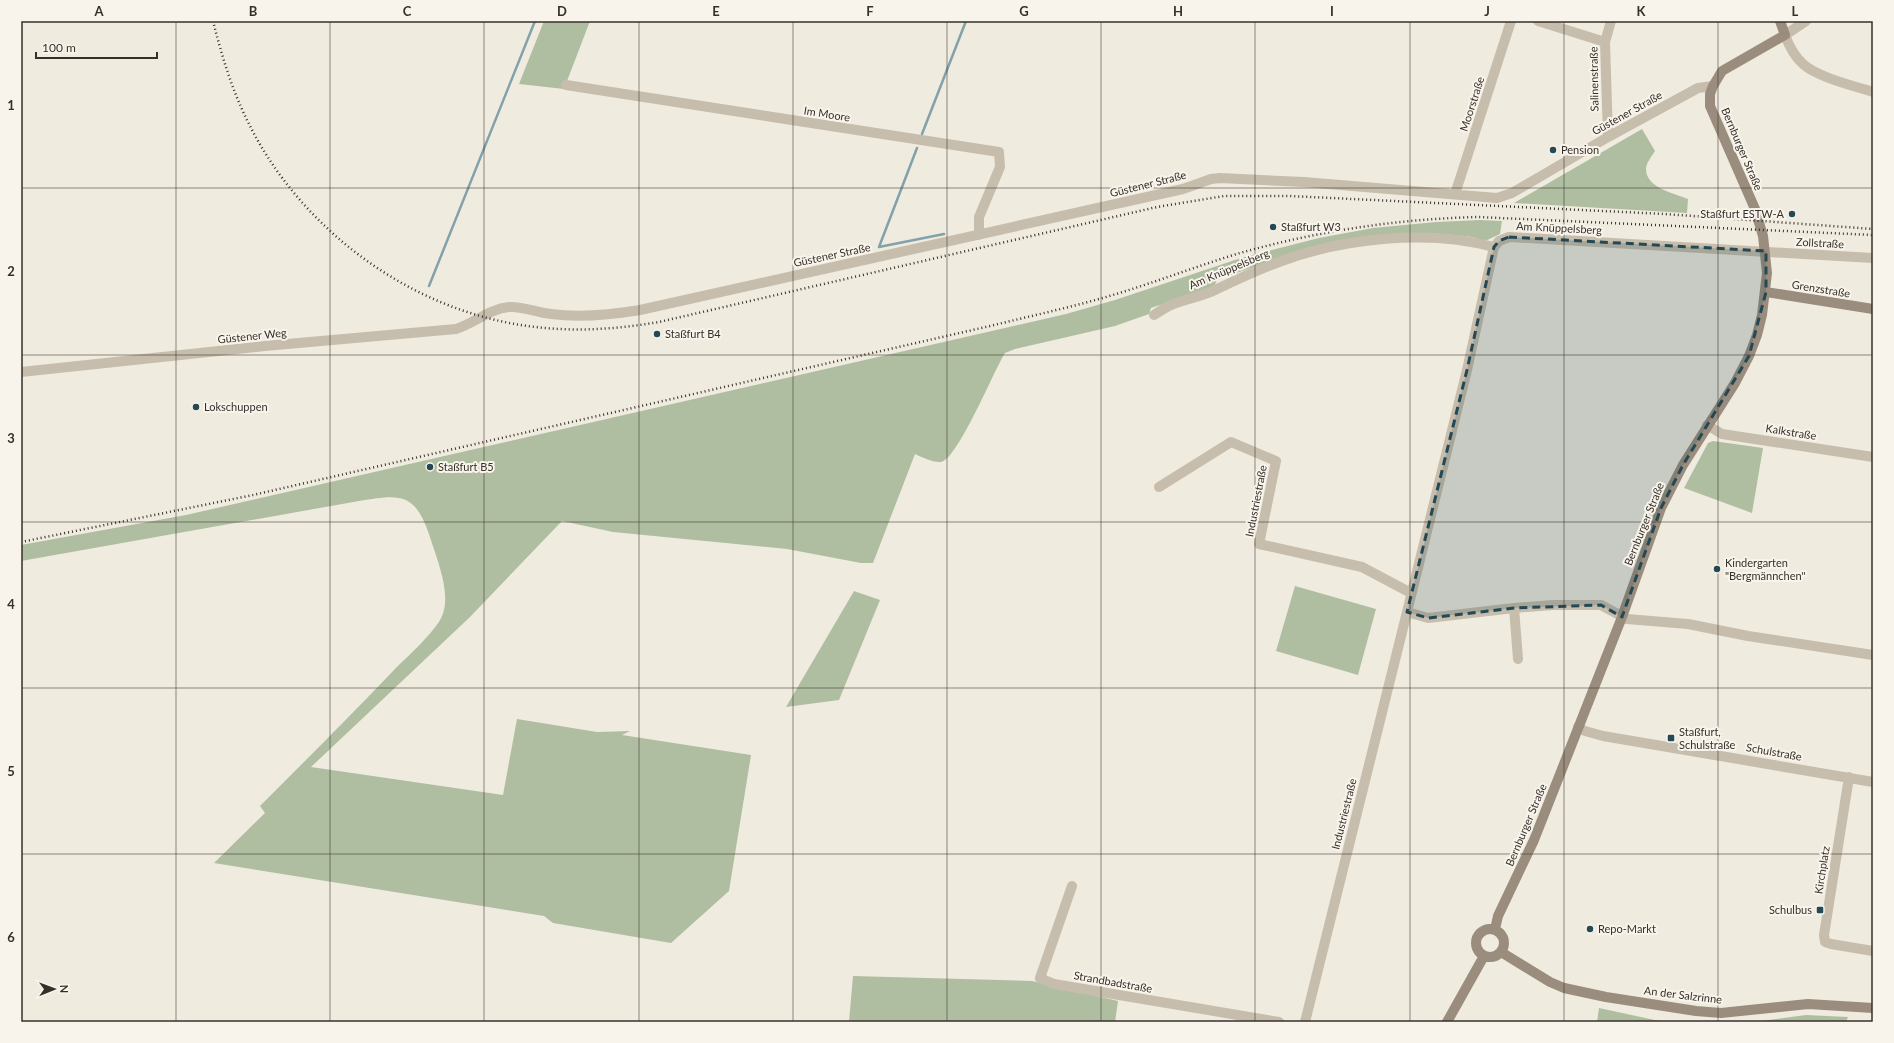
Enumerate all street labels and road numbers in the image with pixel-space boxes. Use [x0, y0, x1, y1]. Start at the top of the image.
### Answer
street label: Salinenstraße [1586, 46, 1601, 112]
street label: Moorstraße [1457, 75, 1487, 133]
street label: Güstener Straße [1589, 88, 1664, 137]
street label: Im Moore [803, 103, 851, 124]
street label: Bernburger Straße [1719, 106, 1766, 192]
street label: Güstener Straße [1108, 168, 1188, 199]
street label: Am Knüppelsberg [1516, 219, 1603, 236]
street label: Zollstraße [1796, 235, 1845, 250]
street label: Güstener Straße [792, 240, 872, 269]
street label: Am Knüppelsberg [1187, 246, 1271, 291]
street label: Grenzstraße [1791, 277, 1851, 300]
street label: Güstener Weg [217, 325, 287, 346]
street label: Kalkstraße [1765, 421, 1818, 442]
street label: Industriestraße [1242, 464, 1269, 538]
street label: Bernburger Straße [1621, 480, 1666, 567]
street label: Schulstraße [1745, 740, 1803, 763]
street label: Industriestraße [1328, 777, 1359, 851]
street label: Bernburger Straße [1502, 781, 1549, 868]
street label: Kirchplatz [1811, 845, 1832, 895]
street label: Strandbadstraße [1073, 968, 1154, 995]
street label: An der Salzrinne [1643, 983, 1723, 1006]

